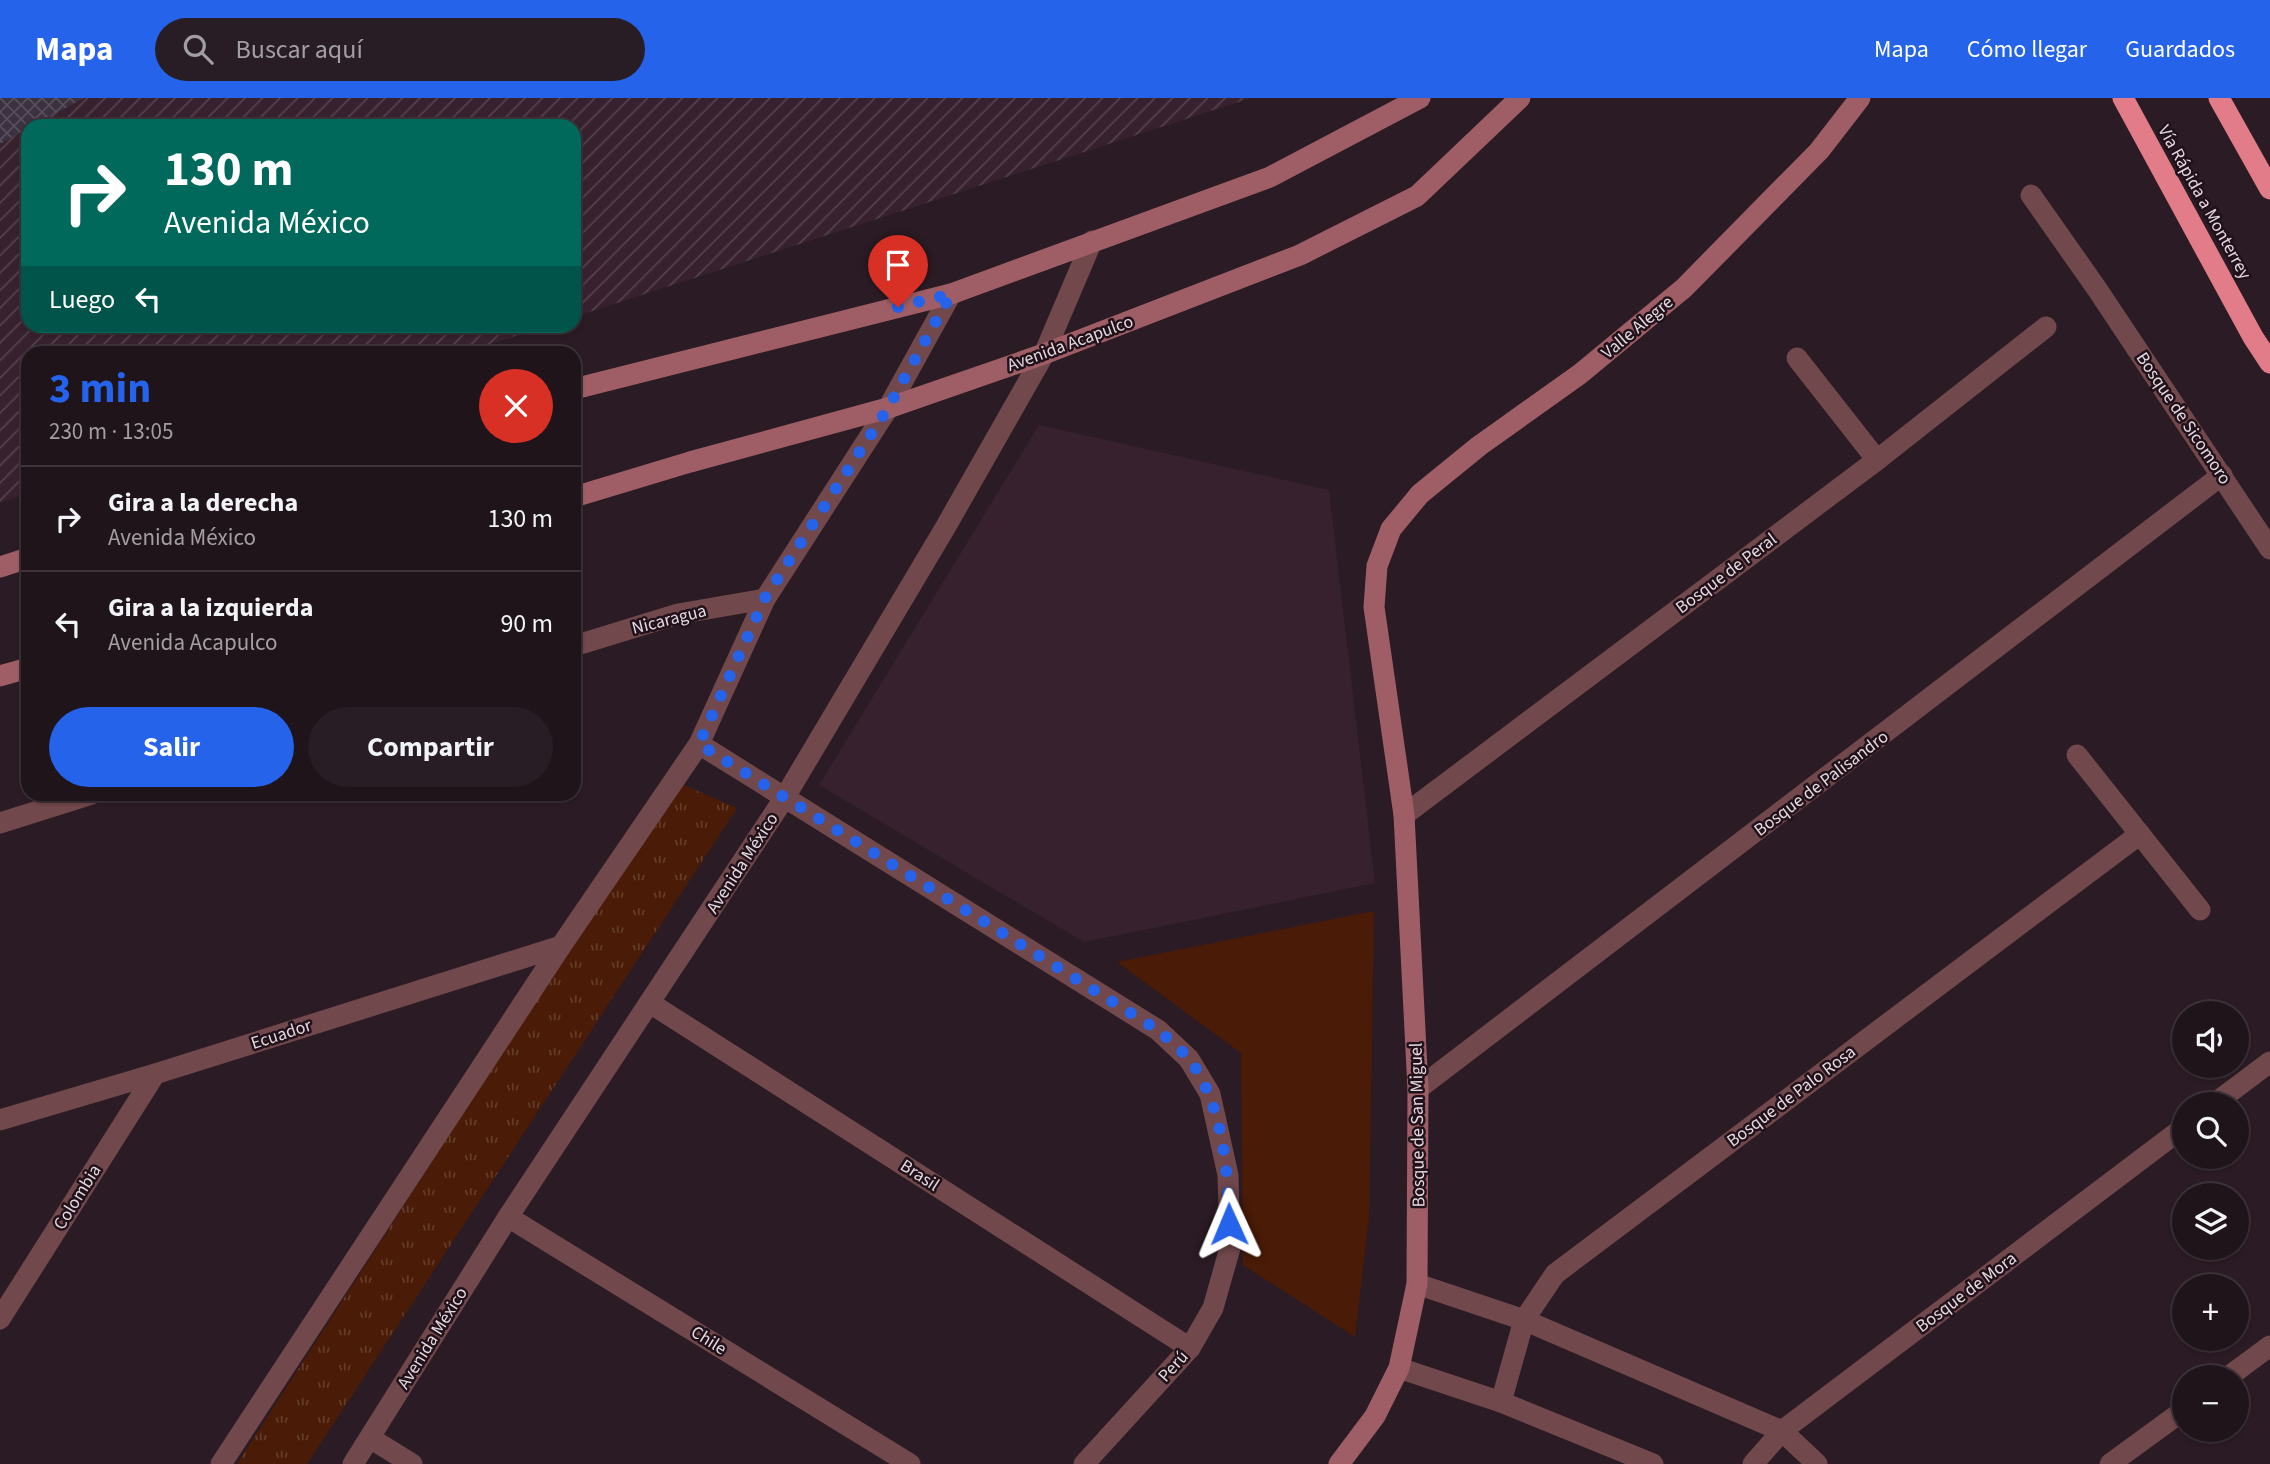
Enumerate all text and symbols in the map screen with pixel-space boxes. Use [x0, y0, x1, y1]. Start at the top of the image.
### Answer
search box [155, 18, 645, 81]
text: Mapa [35, 26, 113, 73]
icon: search [179, 30, 217, 68]
text: Buscar aquí [235, 31, 363, 68]
text: Mapa [1874, 32, 1929, 67]
text: Cómo llegar [1967, 32, 2087, 67]
text: Guardados [2125, 32, 2235, 67]
street label: Vía Rápida a Monterrey [2152, 121, 2258, 284]
text: 130 m [164, 135, 293, 205]
icon: right [49, 147, 140, 238]
text: Avenida México [164, 200, 370, 246]
pin [868, 235, 928, 307]
icon: arrive [879, 246, 917, 284]
icon: left [129, 280, 167, 318]
text: Luego [49, 281, 115, 318]
street label: Valle Alegre [1596, 290, 1679, 365]
street label: Avenida Acapulco [1004, 309, 1137, 378]
street label: Bosque de Sicomoro [2130, 347, 2237, 489]
text: 3 min [49, 359, 151, 419]
button: close [479, 369, 553, 443]
text: 230 m · 13:05 [49, 415, 173, 448]
text: Gira a la derecha [108, 484, 298, 521]
icon: right [49, 500, 87, 538]
text: 130 m [487, 500, 553, 537]
text: Avenida México [108, 521, 256, 554]
street label: Bosque de Peral [1671, 527, 1782, 620]
text: Gira a la izquierda [108, 589, 313, 626]
street label: Nicaragua [629, 598, 709, 641]
icon: left [49, 605, 87, 643]
text: 90 m [500, 605, 553, 642]
text: Avenida Acapulco [108, 626, 278, 659]
button: Salir [49, 707, 294, 787]
button: Compartir [308, 707, 553, 787]
street label: Bosque de Palisandro [1749, 725, 1894, 842]
street label: Avenida México [700, 808, 784, 919]
map controls [2172, 1001, 2249, 1442]
button: sound [2172, 1001, 2249, 1078]
street label: Ecuador [248, 1013, 315, 1056]
street label: Bosque de Palo Rosa [1722, 1040, 1861, 1153]
street label: Bosque de San Miguel [1404, 1042, 1431, 1208]
button: search [2172, 1092, 2249, 1169]
street label: Brasil [895, 1153, 944, 1197]
street label: Colombia [48, 1160, 107, 1235]
button: layers [2172, 1183, 2249, 1260]
position arrow [1192, 1187, 1266, 1261]
street label: Bosque de Mora [1911, 1246, 2022, 1339]
button: + [2172, 1274, 2249, 1351]
street label: Avenida México [391, 1283, 474, 1394]
street label: Chile [686, 1320, 732, 1361]
street label: Perú [1152, 1345, 1194, 1388]
button: − [2172, 1365, 2249, 1442]

